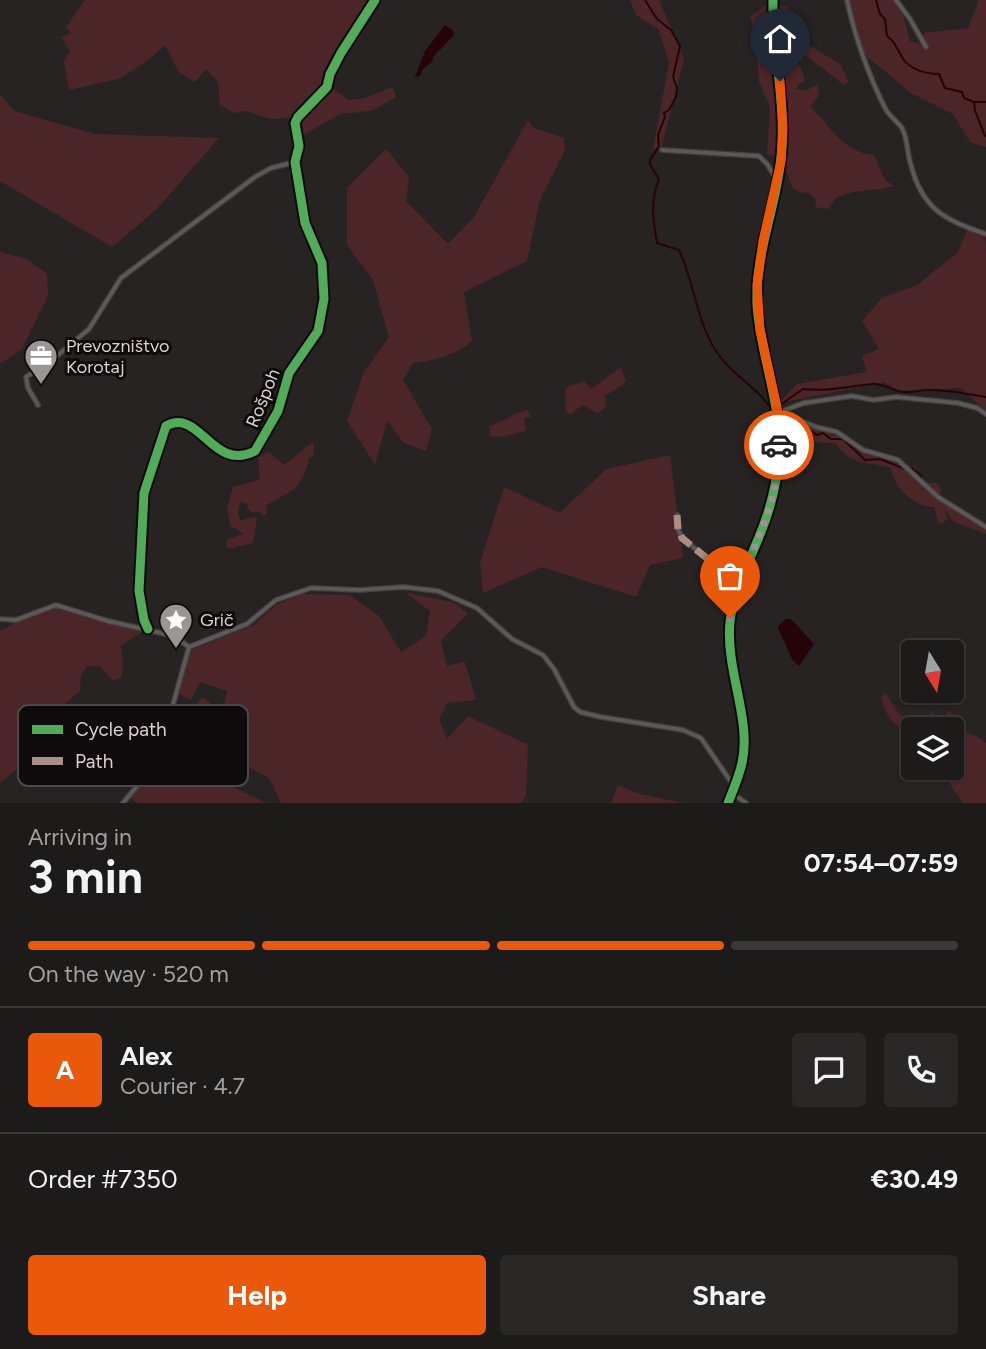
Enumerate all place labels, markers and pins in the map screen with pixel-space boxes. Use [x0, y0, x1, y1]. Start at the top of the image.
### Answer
pin [750, 9, 810, 81]
place label: Prevozništvo Korotaj [66, 335, 170, 378]
office icon: Prevozništvo Korotaj [22, 337, 60, 386]
pin [700, 546, 760, 618]
place icon: Grič [157, 601, 195, 650]
place label: Grič [200, 609, 234, 631]

